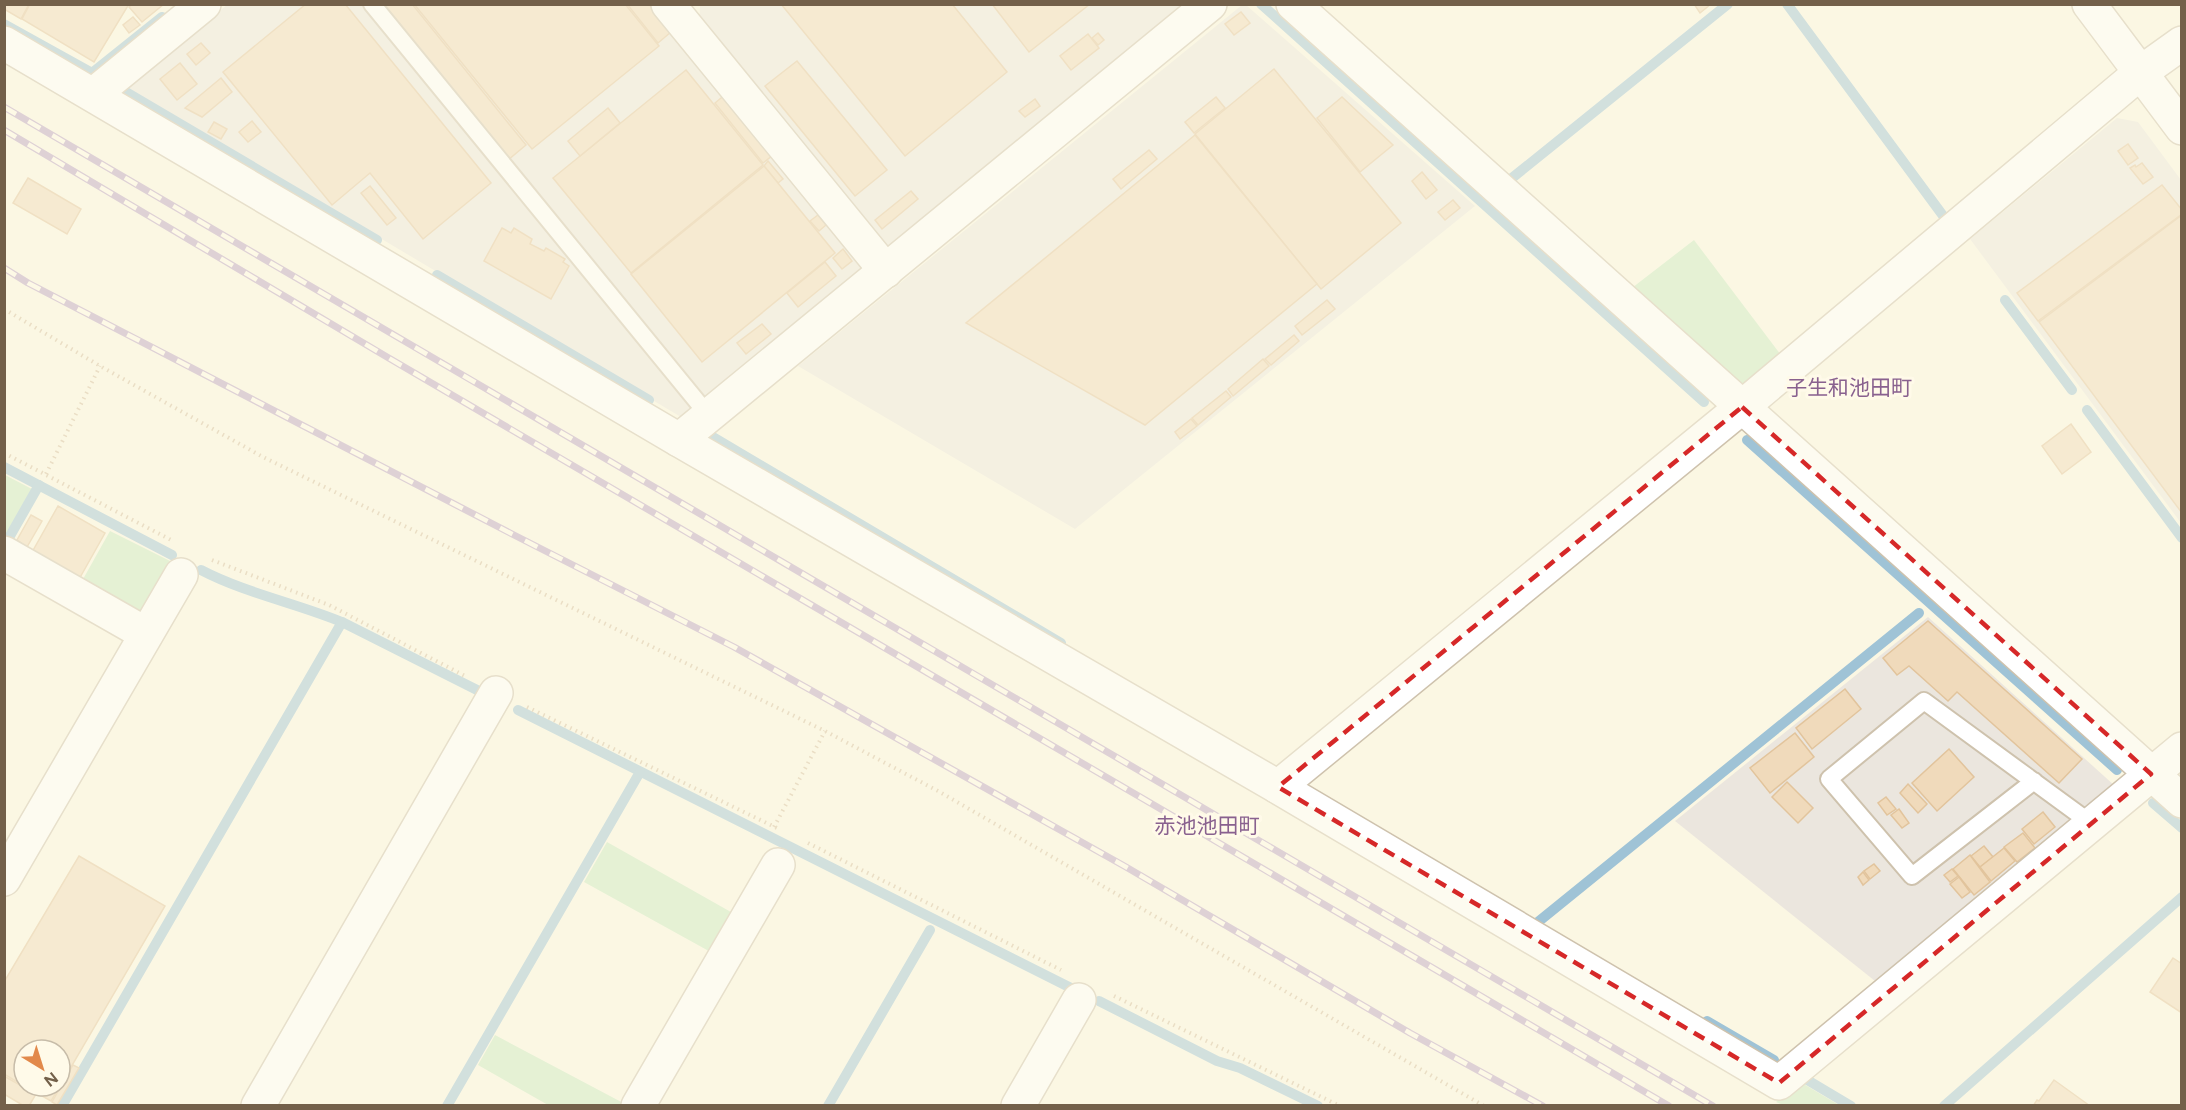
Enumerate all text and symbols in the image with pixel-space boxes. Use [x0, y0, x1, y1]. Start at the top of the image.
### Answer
district label: 子生和池田町 [1786, 375, 1912, 400]
district label: 赤池池田町 [1155, 813, 1260, 838]
north arrow [12, 1038, 72, 1098]
text: N [40, 1068, 62, 1091]

